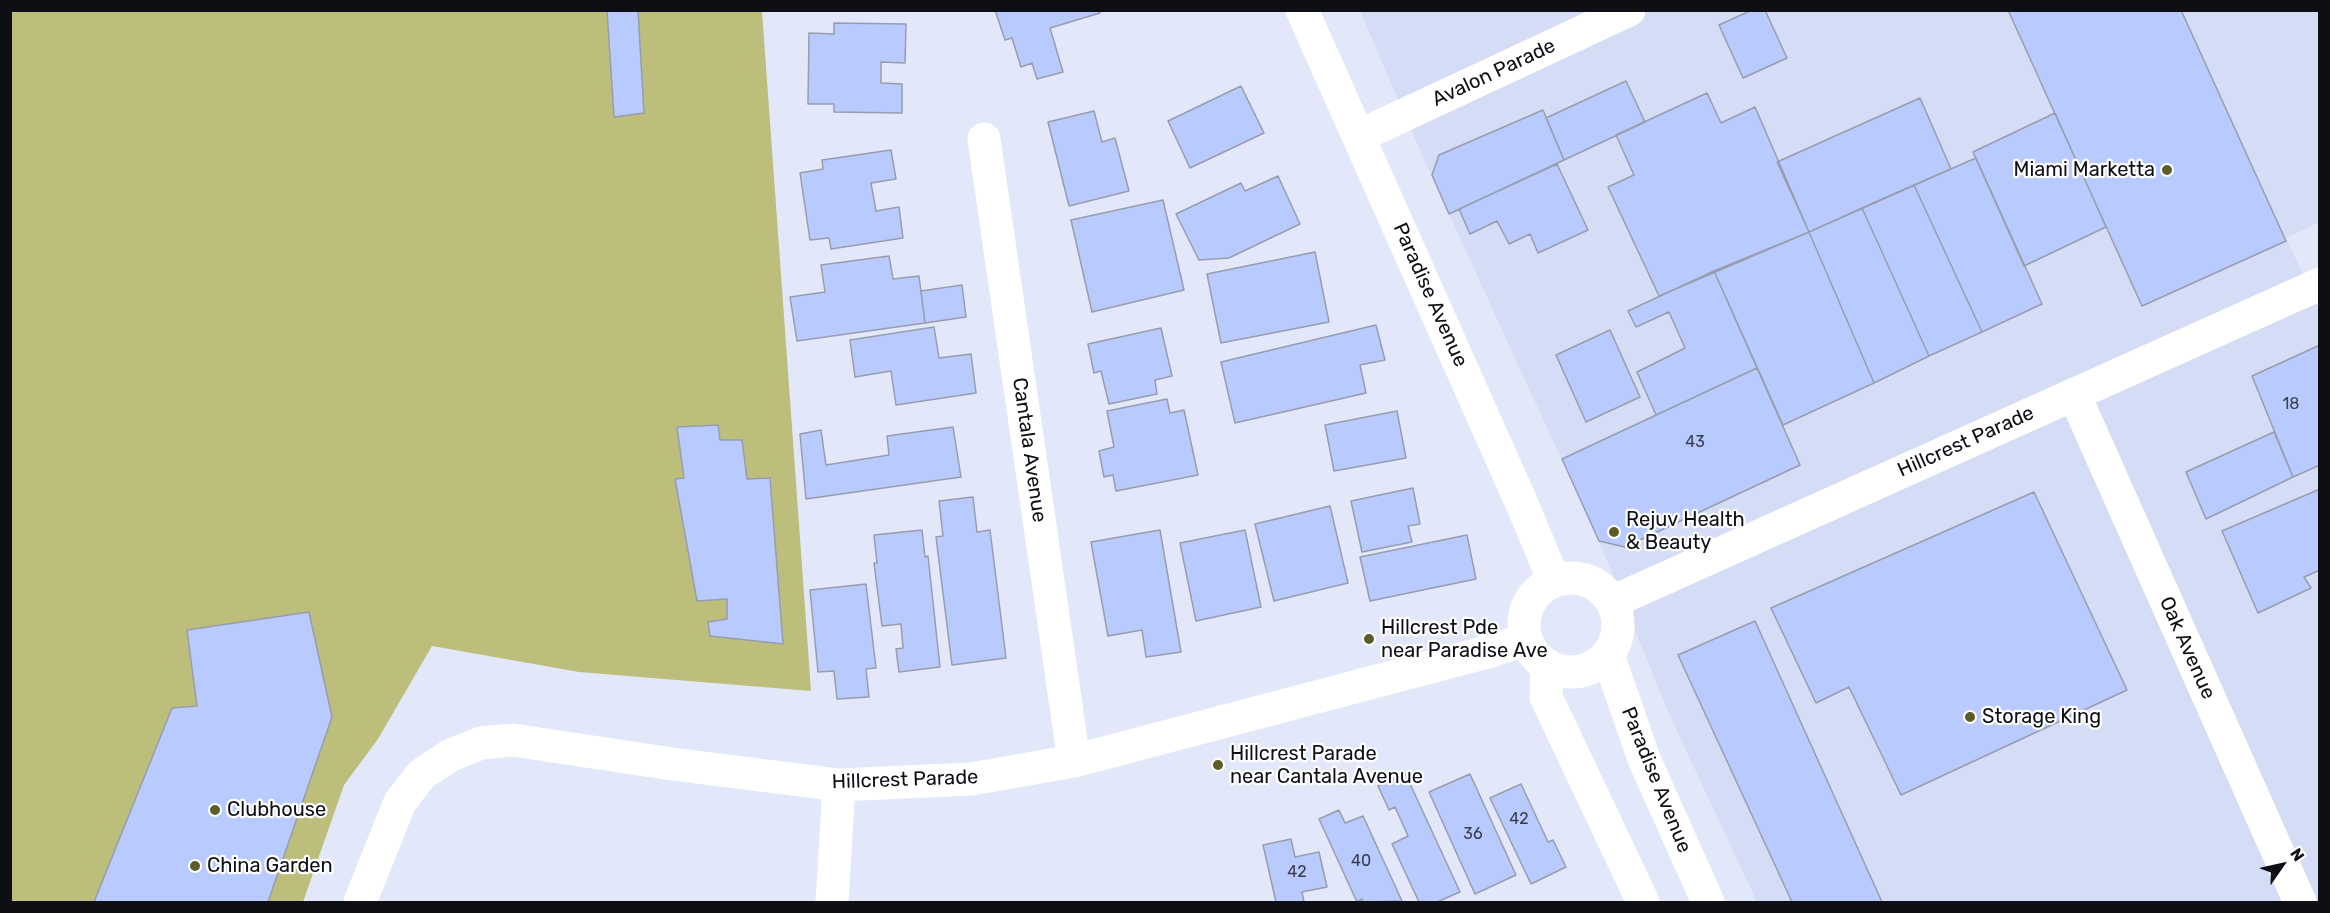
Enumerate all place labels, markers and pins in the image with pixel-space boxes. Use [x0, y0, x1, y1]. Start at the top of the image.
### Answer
place label: Miami Marketta [2014, 158, 2155, 182]
marker: Miami Marketta [2160, 163, 2174, 177]
place label: Rejuv Health & Beauty [1626, 508, 1745, 555]
marker: Rejuv Health & Beauty [1607, 525, 1621, 539]
place label: Hillcrest Pde near Paradise Ave [1381, 616, 1548, 663]
marker: Hillcrest Pde near Paradise Ave [1362, 632, 1376, 646]
place label: Storage King [1982, 705, 2101, 729]
marker: Storage King [1963, 710, 1977, 724]
place label: Hillcrest Parade near Cantala Avenue [1230, 742, 1423, 789]
marker: Hillcrest Parade near Cantala Avenue [1211, 758, 1225, 772]
place label: Clubhouse [227, 798, 326, 822]
marker: Clubhouse [208, 803, 222, 817]
place label: China Garden [207, 854, 333, 878]
marker: China Garden [188, 859, 202, 873]

